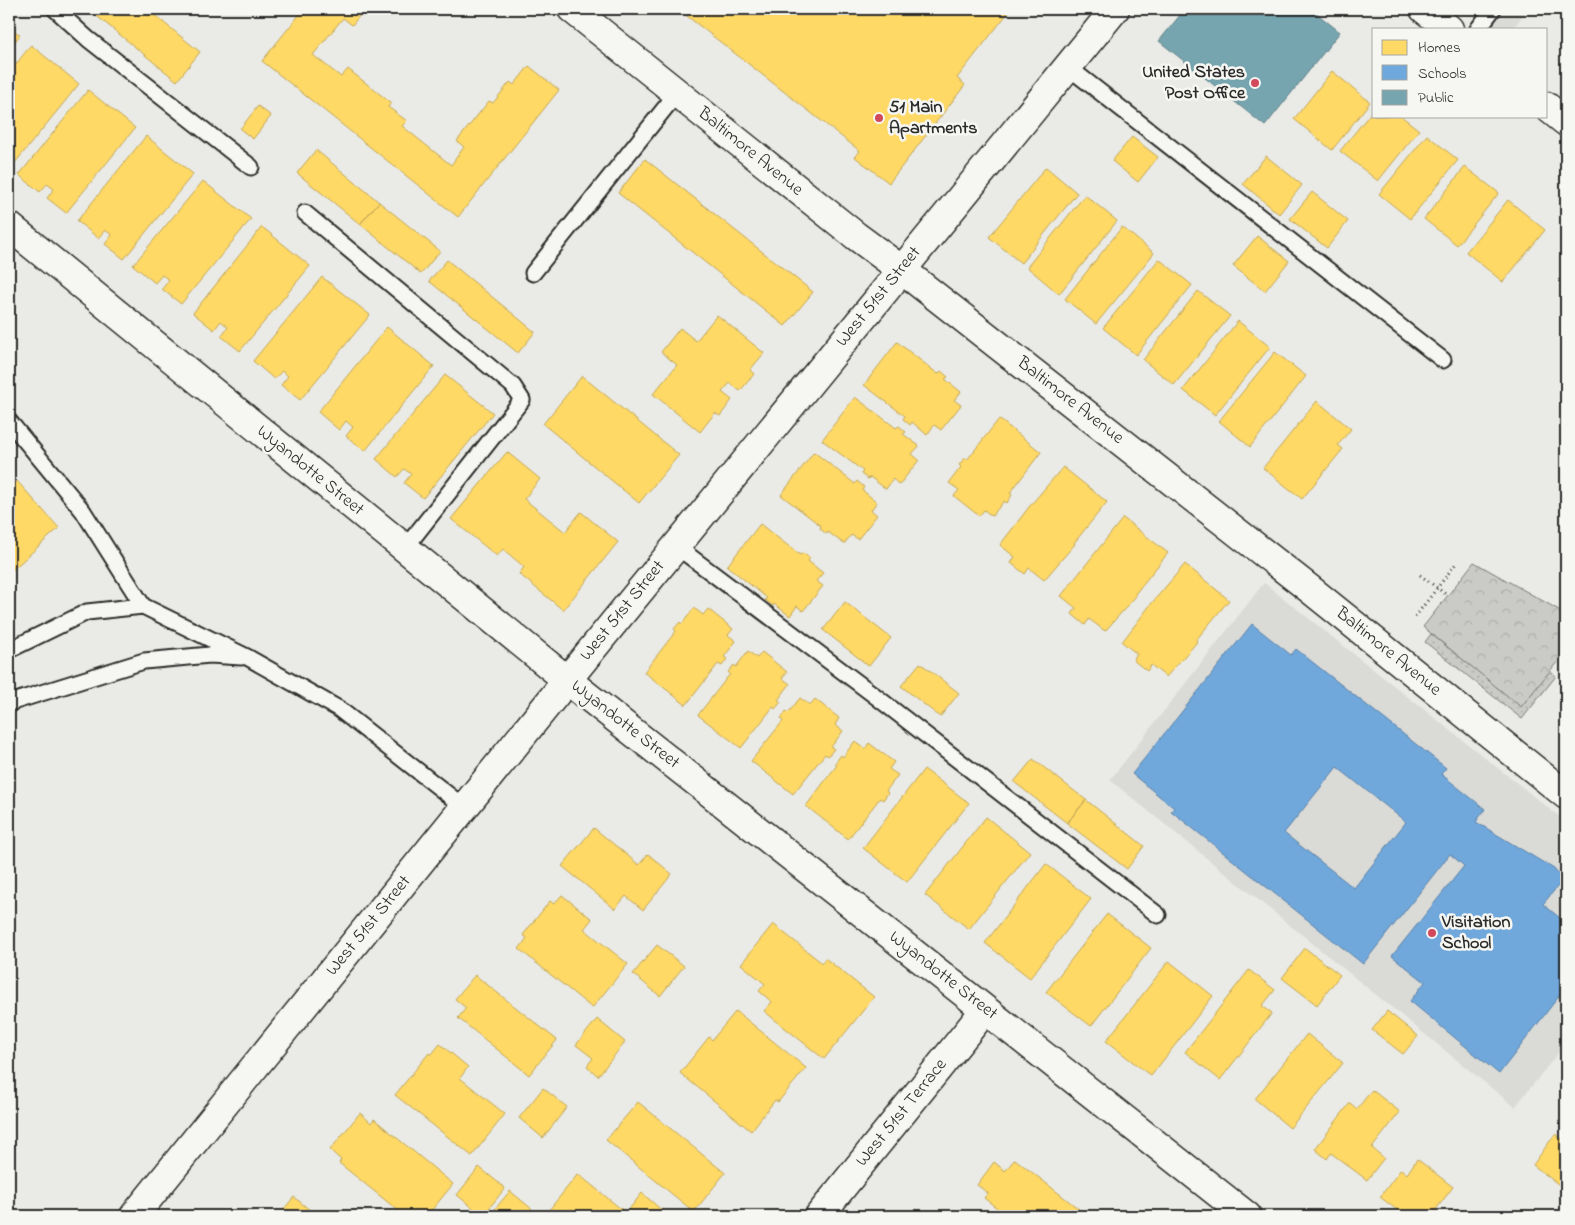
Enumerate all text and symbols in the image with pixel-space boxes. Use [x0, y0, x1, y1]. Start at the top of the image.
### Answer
legend [1372, 28, 1548, 118]
text: Homes [1418, 37, 1461, 59]
place label: United States Post Office [1142, 60, 1246, 107]
text: Schools [1418, 63, 1467, 85]
marker: United States Post Office [1249, 77, 1261, 89]
text: Public [1418, 87, 1454, 109]
place label: 51 Main Apartments [889, 95, 977, 142]
street label: Baltimore Avenue [691, 101, 809, 203]
marker: 51 Main Apartments [873, 112, 885, 124]
street label: West 51st Street [830, 241, 928, 353]
street label: Baltimore Avenue [1010, 350, 1130, 452]
street label: Wyandotte Street [251, 419, 369, 523]
street label: West 51st Street [574, 555, 672, 667]
street label: Baltimore Avenue [1329, 601, 1447, 703]
street label: Wyandotte Street [565, 674, 685, 776]
street label: West 51st Street [320, 870, 418, 982]
place label: Visitation School [1441, 910, 1510, 957]
street label: Wyandotte Street [883, 925, 1003, 1027]
marker: Visitation School [1426, 927, 1438, 939]
street label: West 51st Terrace [850, 1053, 954, 1173]

